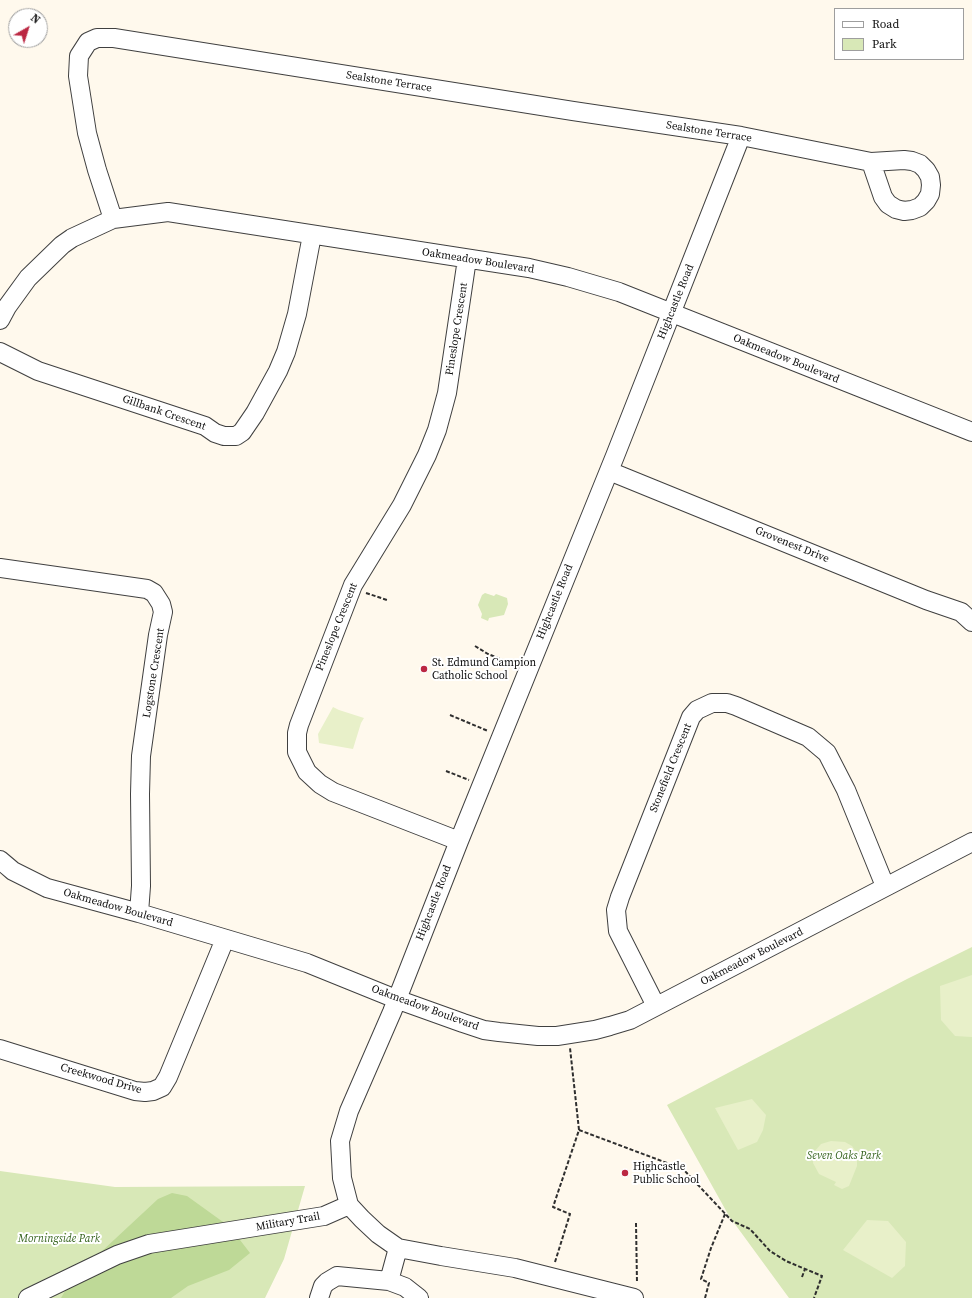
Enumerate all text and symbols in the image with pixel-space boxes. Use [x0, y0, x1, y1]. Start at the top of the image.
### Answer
north arrow [8, 8, 48, 48]
legend [834, 8, 964, 60]
text: N [27, 11, 43, 27]
text: Road [872, 16, 899, 32]
text: Park [872, 36, 897, 52]
street label: Sealstone Terrace [345, 69, 433, 95]
street label: Sealstone Terrace [665, 119, 753, 145]
street label: Oakmeadow Boulevard [421, 246, 535, 276]
street label: Highcastle Road [655, 263, 697, 341]
street label: Pineslope Crescent [443, 282, 471, 376]
street label: Oakmeadow Boulevard [731, 332, 841, 386]
street label: Gillbank Crescent [120, 393, 208, 433]
street label: Grovenest Drive [753, 524, 831, 566]
street label: Highcastle Road [534, 563, 576, 641]
street label: Pineslope Crescent [313, 581, 361, 673]
street label: Logstone Crescent [140, 627, 168, 719]
place label: St. Edmund Campion Catholic School [432, 656, 536, 682]
marker: St. Edmund Campion Catholic School [419, 664, 429, 674]
street label: Stonefield Crescent [647, 722, 695, 814]
street label: Highcastle Road [414, 863, 454, 943]
street label: Oakmeadow Boulevard [62, 886, 174, 930]
street label: Oakmeadow Boulevard [698, 925, 806, 989]
street label: Oakmeadow Boulevard [369, 982, 481, 1034]
street label: Creekwood Drive [59, 1061, 143, 1097]
park label: Seven Oaks Park [807, 1149, 881, 1163]
place label: Highcastle Public School [633, 1160, 699, 1186]
marker: Highcastle Public School [620, 1168, 630, 1178]
street label: Military Trail [255, 1210, 321, 1234]
park label: Morningside Park [18, 1232, 100, 1246]

